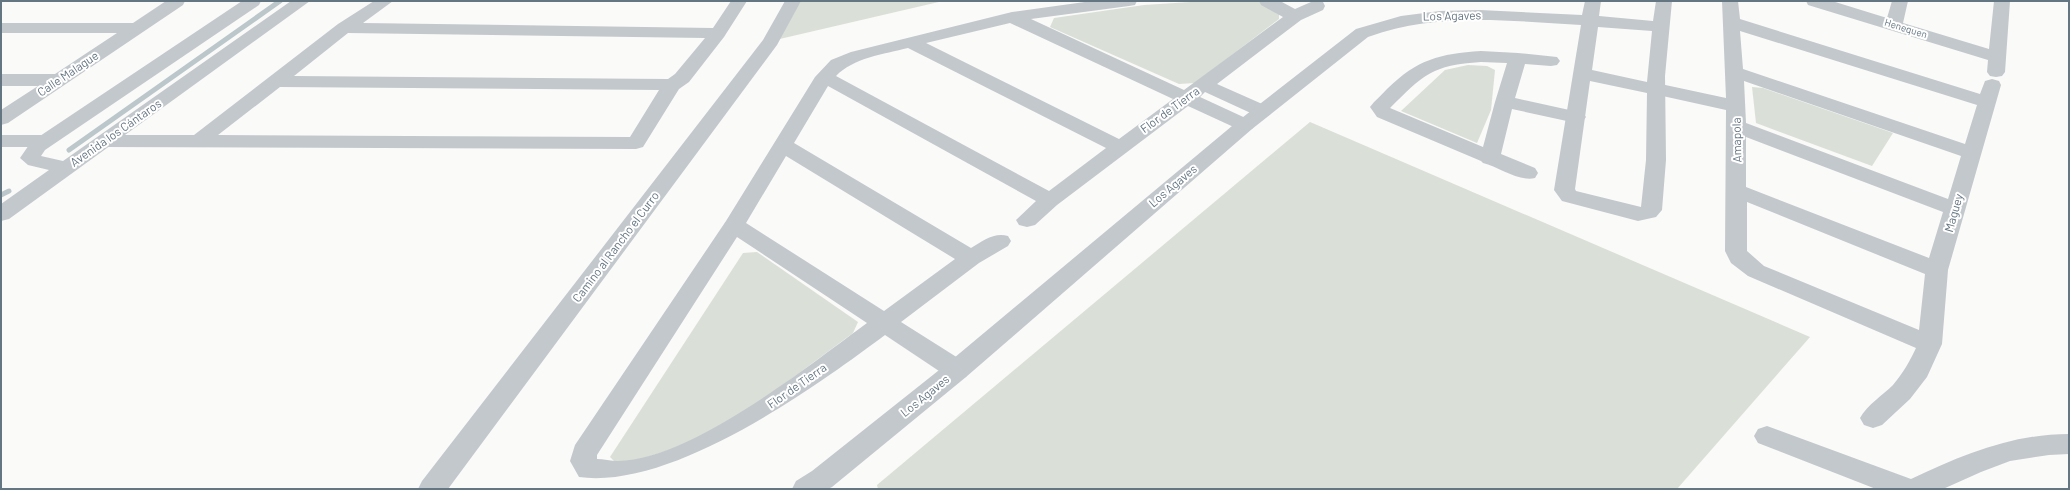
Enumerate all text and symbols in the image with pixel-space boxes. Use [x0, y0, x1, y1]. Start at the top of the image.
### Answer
street label: Los Agaves [1423, 7, 1482, 23]
street label: Henequen [1883, 16, 1929, 40]
street label: Calle Malague [34, 48, 101, 99]
street label: Flor de Tierra [1137, 83, 1202, 135]
street label: Avenida los Cántaros [67, 95, 164, 169]
street label: Amapola [1729, 117, 1743, 163]
street label: Los Agaves [1145, 161, 1199, 209]
street label: Camino al Rancho el Curro [569, 188, 661, 304]
street label: Maguey [1941, 191, 1965, 234]
street label: Flor de Tierra [764, 360, 829, 411]
street label: Los Agaves [897, 371, 952, 419]

